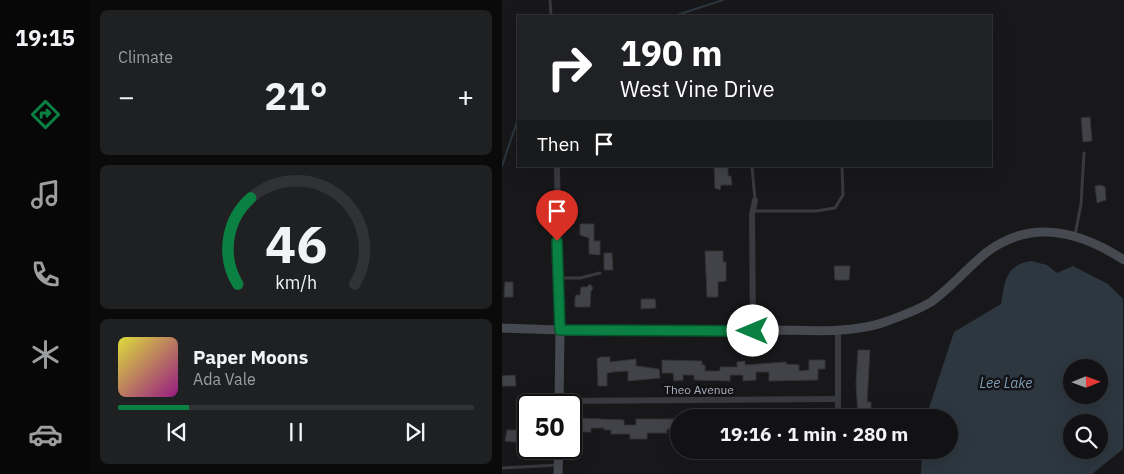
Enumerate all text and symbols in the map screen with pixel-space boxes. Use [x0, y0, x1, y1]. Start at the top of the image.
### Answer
text: 19:15 [15, 23, 75, 52]
text: 190 m [620, 30, 723, 76]
icon: right [537, 35, 602, 100]
text: Climate [118, 47, 173, 67]
text: 21° [264, 71, 328, 120]
text: West Vine Drive [620, 74, 775, 103]
text: − [118, 78, 135, 115]
text: + [457, 78, 474, 115]
icon: directions [28, 97, 63, 132]
icon: arrive [590, 130, 618, 158]
text: Then [537, 132, 580, 156]
icon: music [28, 177, 63, 212]
pin [536, 190, 578, 241]
icon: arrive [543, 197, 571, 225]
text: 46 [265, 210, 327, 277]
icon: phone [28, 257, 63, 292]
text: km/h [275, 271, 317, 294]
position arrow [726, 304, 778, 356]
icon: climate [28, 337, 63, 372]
text: Paper Moons [193, 345, 308, 369]
north arrow [1063, 359, 1108, 404]
map controls [1063, 359, 1108, 459]
text: Ada Vale [193, 369, 256, 389]
water label: Lee Lake [979, 374, 1033, 392]
street label: Theo Avenue [664, 382, 734, 397]
speed limit sign: 50 [517, 394, 582, 459]
button: search [1063, 414, 1108, 459]
icon: car [28, 417, 63, 452]
icon: previous [163, 418, 191, 446]
icon: pause [282, 418, 310, 446]
icon: next [401, 418, 429, 446]
text: 19:16 · 1 min · 280 m [720, 422, 908, 446]

